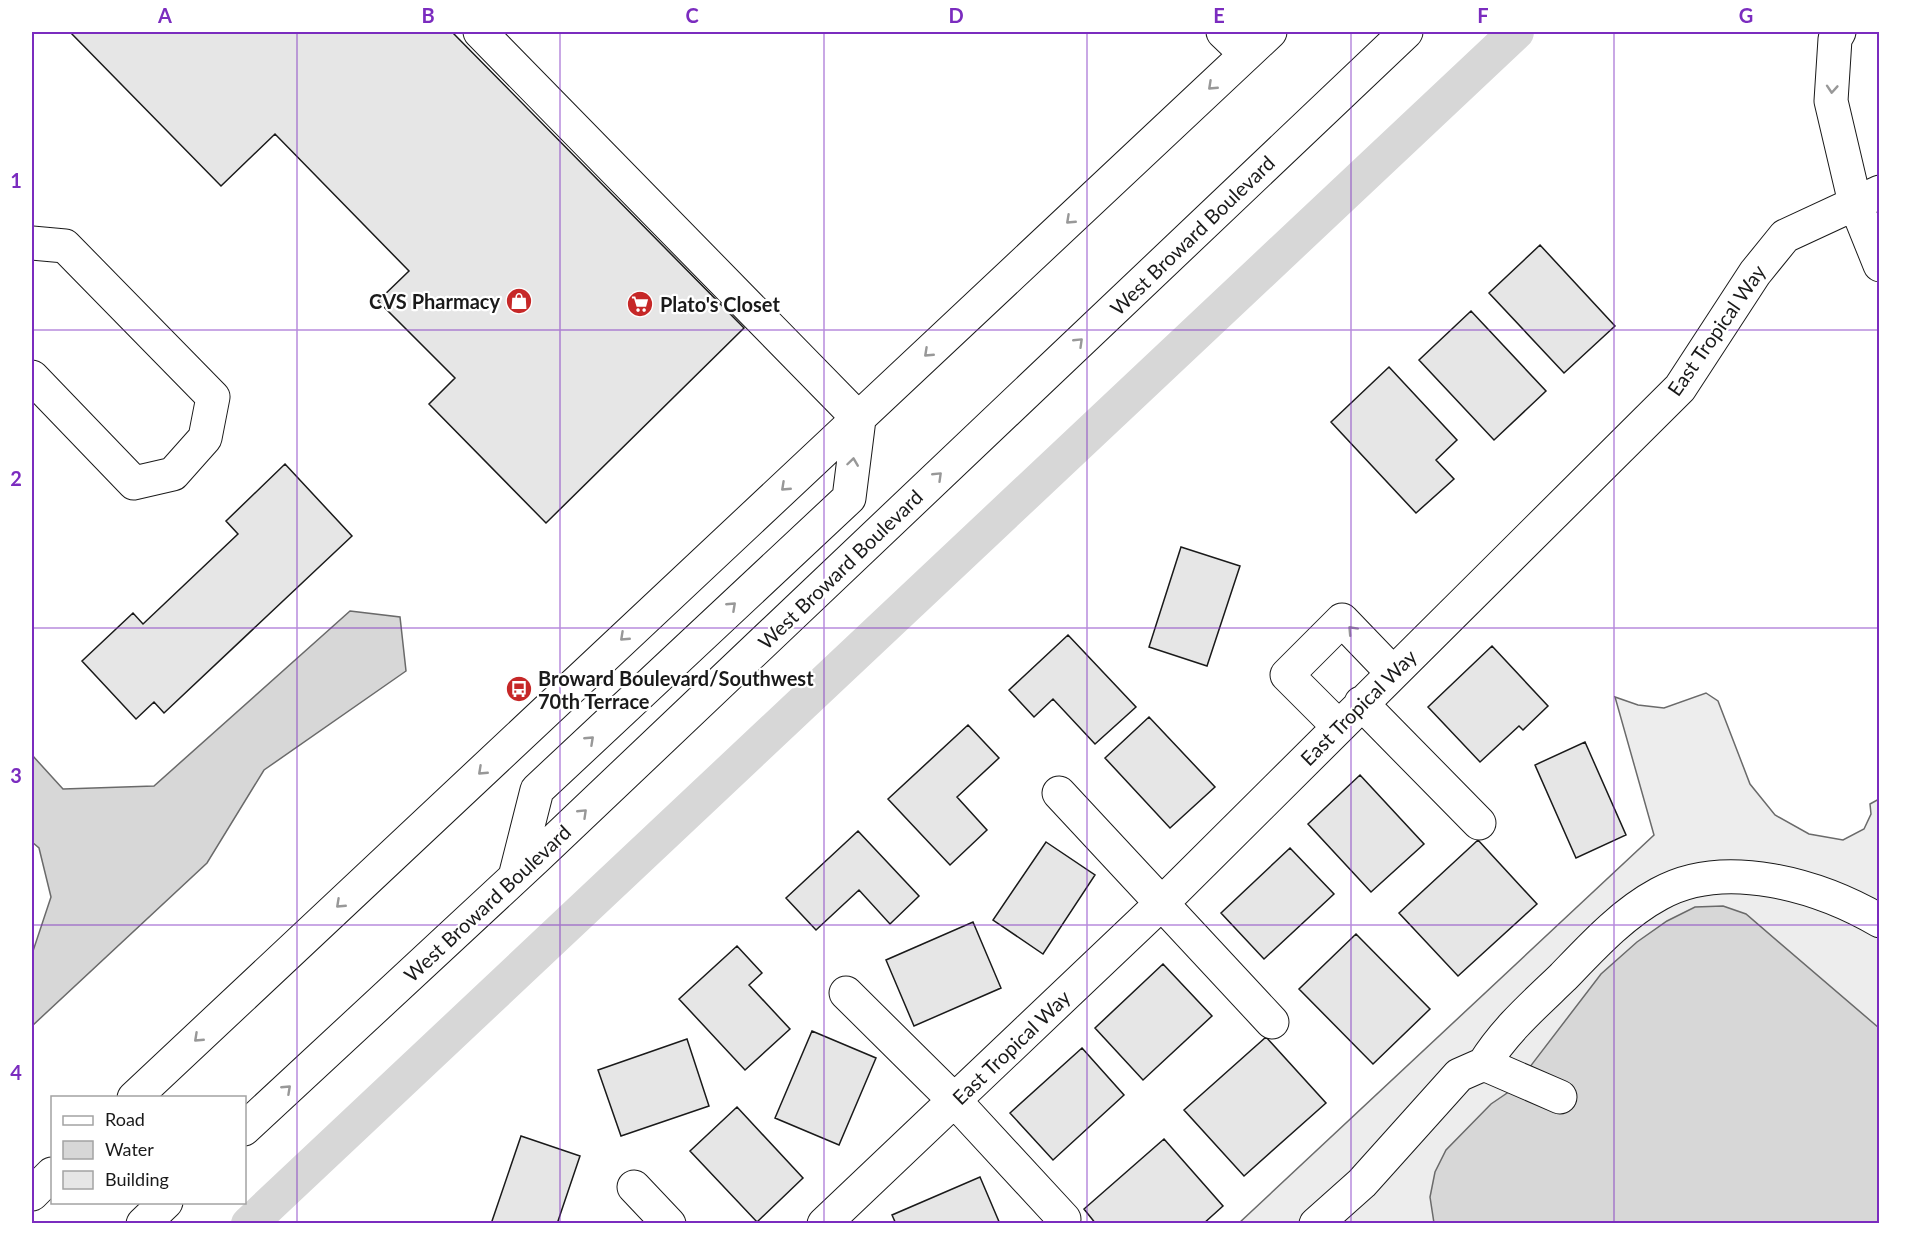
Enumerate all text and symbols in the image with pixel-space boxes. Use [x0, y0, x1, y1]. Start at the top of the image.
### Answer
text: A [157, 3, 172, 27]
text: B [421, 3, 435, 27]
text: C [685, 3, 699, 27]
text: D [948, 3, 964, 27]
text: E [1213, 3, 1225, 27]
text: F [1477, 3, 1489, 27]
text: G [1739, 3, 1753, 27]
one-way arrow [1209, 79, 1219, 90]
one-way arrow [1825, 85, 1838, 94]
street label: West Broward Boulevard [1105, 150, 1279, 320]
text: 1 [10, 168, 22, 192]
one-way arrow [1067, 213, 1077, 224]
street label: East Tropical Way [1662, 259, 1770, 400]
shop icon: CVS Pharmacy [504, 286, 534, 316]
place label: CVS Pharmacy [369, 289, 500, 313]
supermarket icon: Plato's Closet [625, 289, 655, 319]
place label: Plato's Closet [660, 292, 780, 316]
one-way arrow [1073, 338, 1083, 349]
one-way arrow [925, 346, 936, 357]
one-way arrow [847, 457, 859, 467]
text: 2 [10, 466, 22, 490]
one-way arrow [931, 472, 941, 483]
one-way arrow [782, 480, 792, 491]
street label: West Broward Boulevard [753, 484, 927, 654]
one-way arrow [726, 602, 736, 613]
one-way arrow [1348, 626, 1359, 637]
one-way arrow [620, 630, 630, 641]
street label: East Tropical Way [1295, 644, 1421, 770]
place label: Broward Boulevard/Southwest 70th Terrace [538, 666, 814, 713]
bus stop icon: Broward Boulevard/Southwest 70th Terrace [504, 674, 534, 704]
one-way arrow [584, 736, 594, 747]
text: 3 [10, 763, 22, 787]
one-way arrow [478, 763, 489, 774]
one-way arrow [577, 809, 587, 820]
street label: West Broward Boulevard [399, 820, 575, 986]
one-way arrow [336, 897, 346, 908]
street label: East Tropical Way [947, 984, 1075, 1109]
one-way arrow [194, 1030, 205, 1041]
text: 4 [10, 1060, 22, 1084]
one-way arrow [280, 1086, 291, 1097]
legend [51, 1096, 246, 1204]
text: Road [105, 1108, 145, 1130]
text: Water [105, 1138, 154, 1160]
text: Building [105, 1168, 169, 1190]

